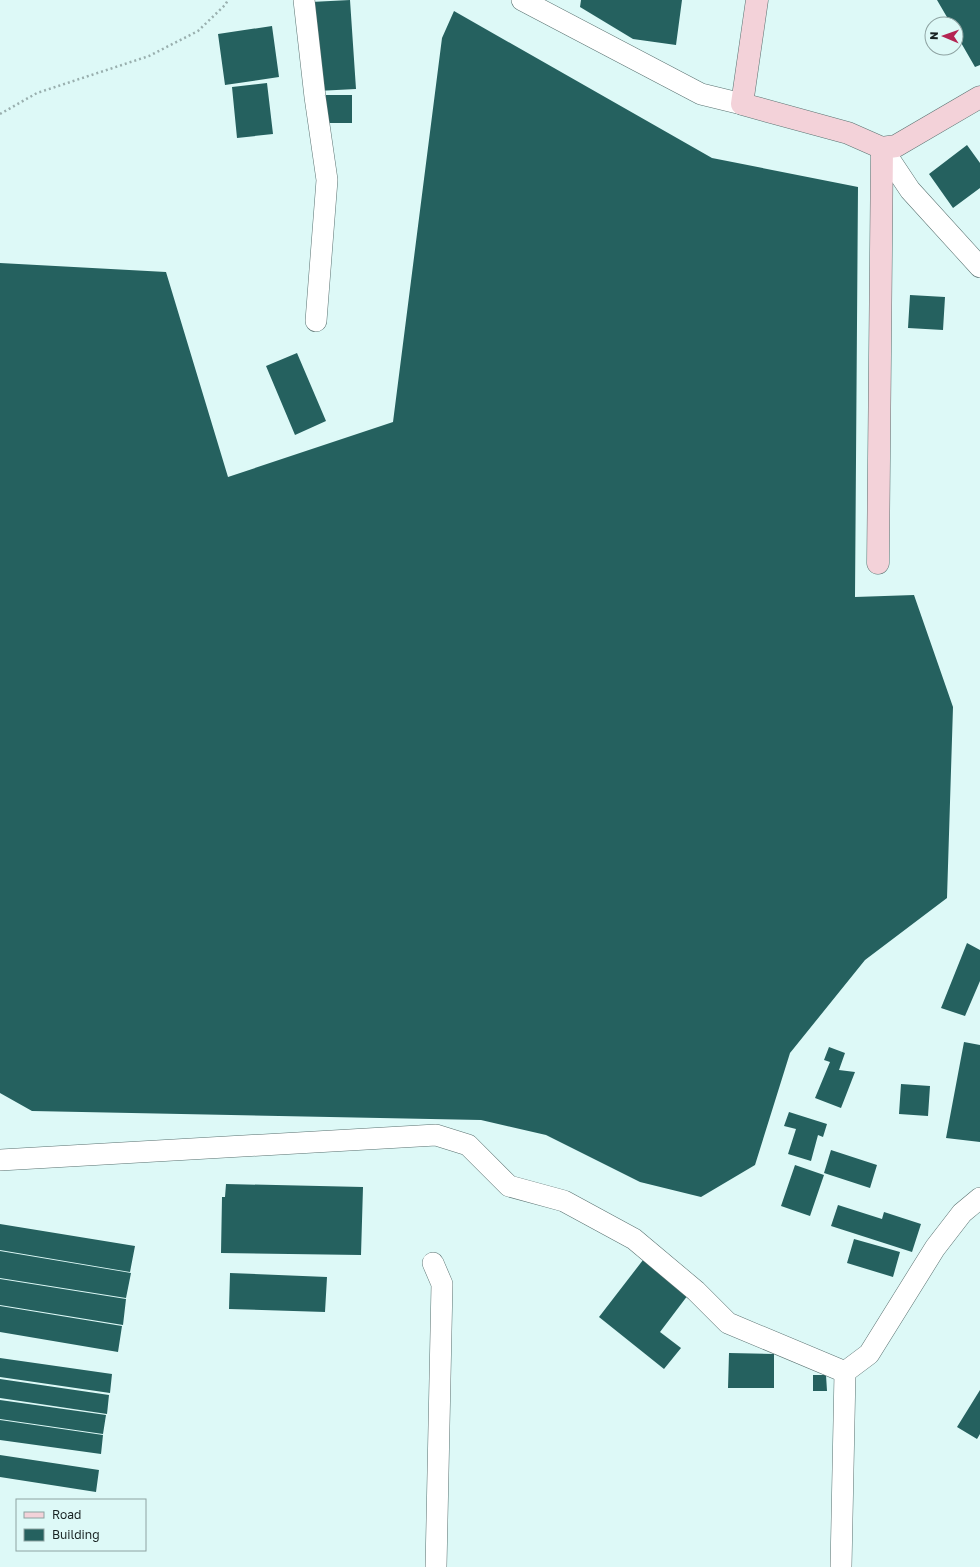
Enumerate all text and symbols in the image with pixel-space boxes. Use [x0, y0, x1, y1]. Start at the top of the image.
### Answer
north arrow [924, 16, 964, 56]
text: N [927, 31, 940, 40]
legend [16, 1499, 146, 1551]
text: Road [52, 1507, 81, 1522]
text: Building [52, 1527, 100, 1542]

